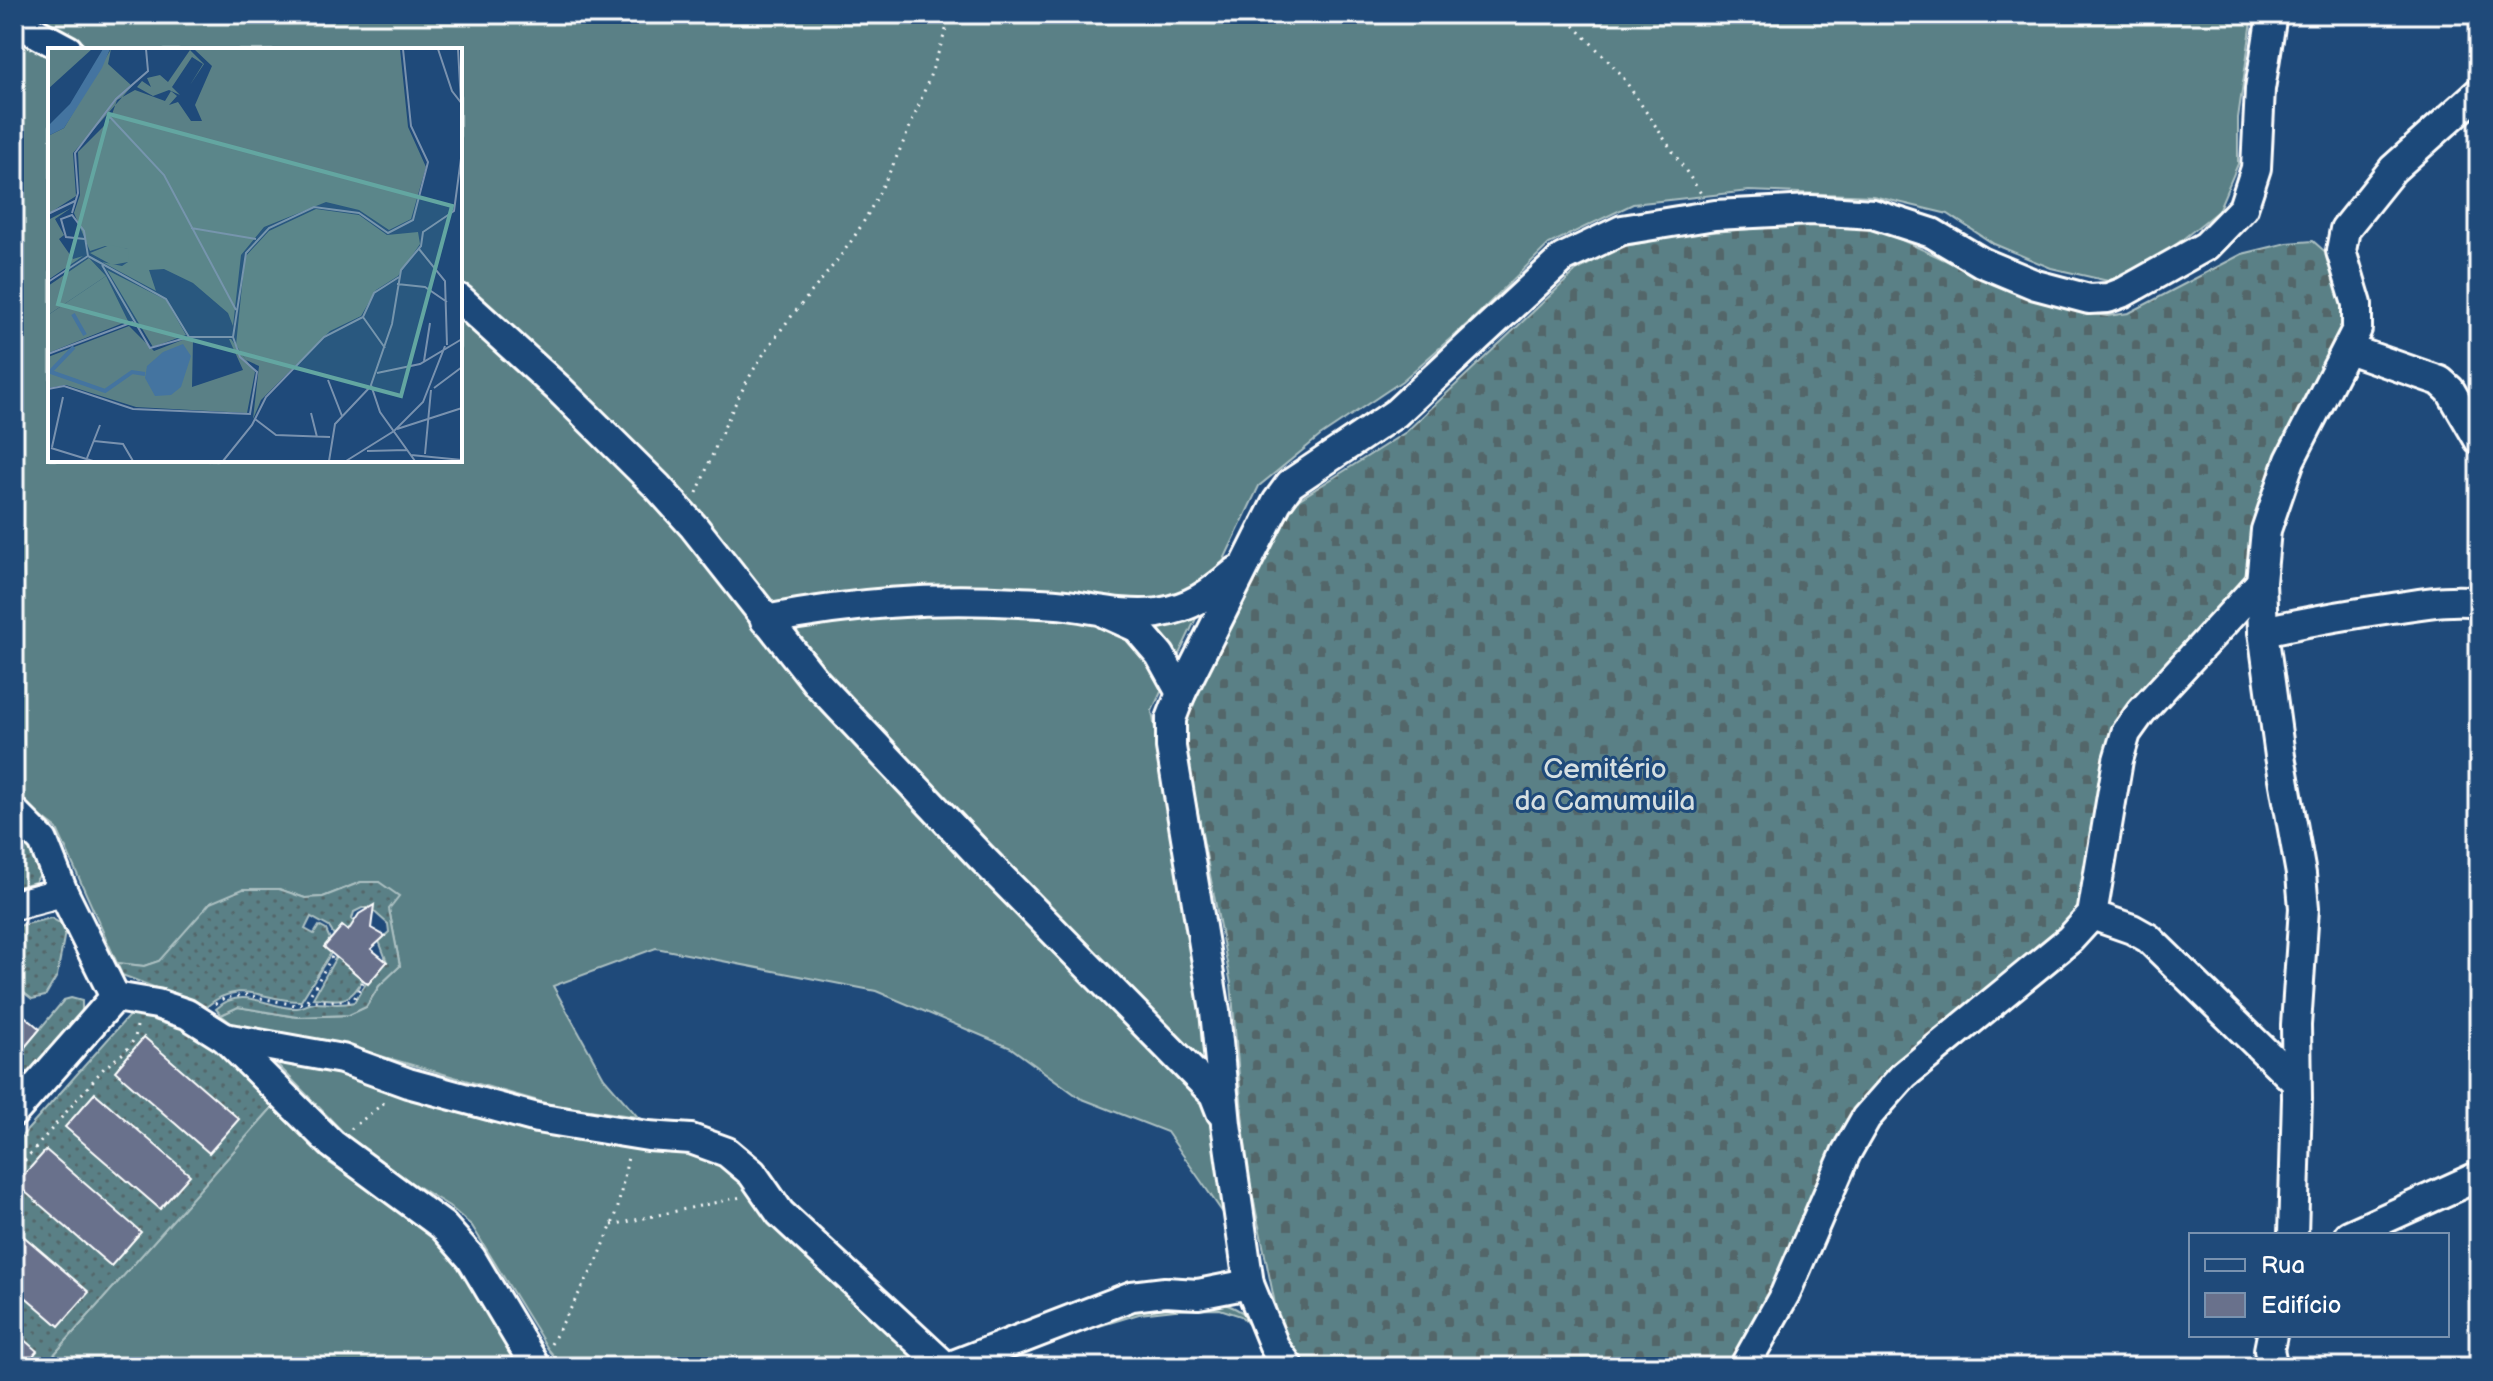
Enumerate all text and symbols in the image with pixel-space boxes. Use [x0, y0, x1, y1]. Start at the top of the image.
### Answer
inset map [48, 48, 462, 462]
park label: Cemitério da Camumuila [1515, 753, 1695, 818]
legend [2189, 1233, 2449, 1337]
text: Rua [2261, 1251, 2305, 1280]
text: Edifício [2261, 1291, 2341, 1320]

